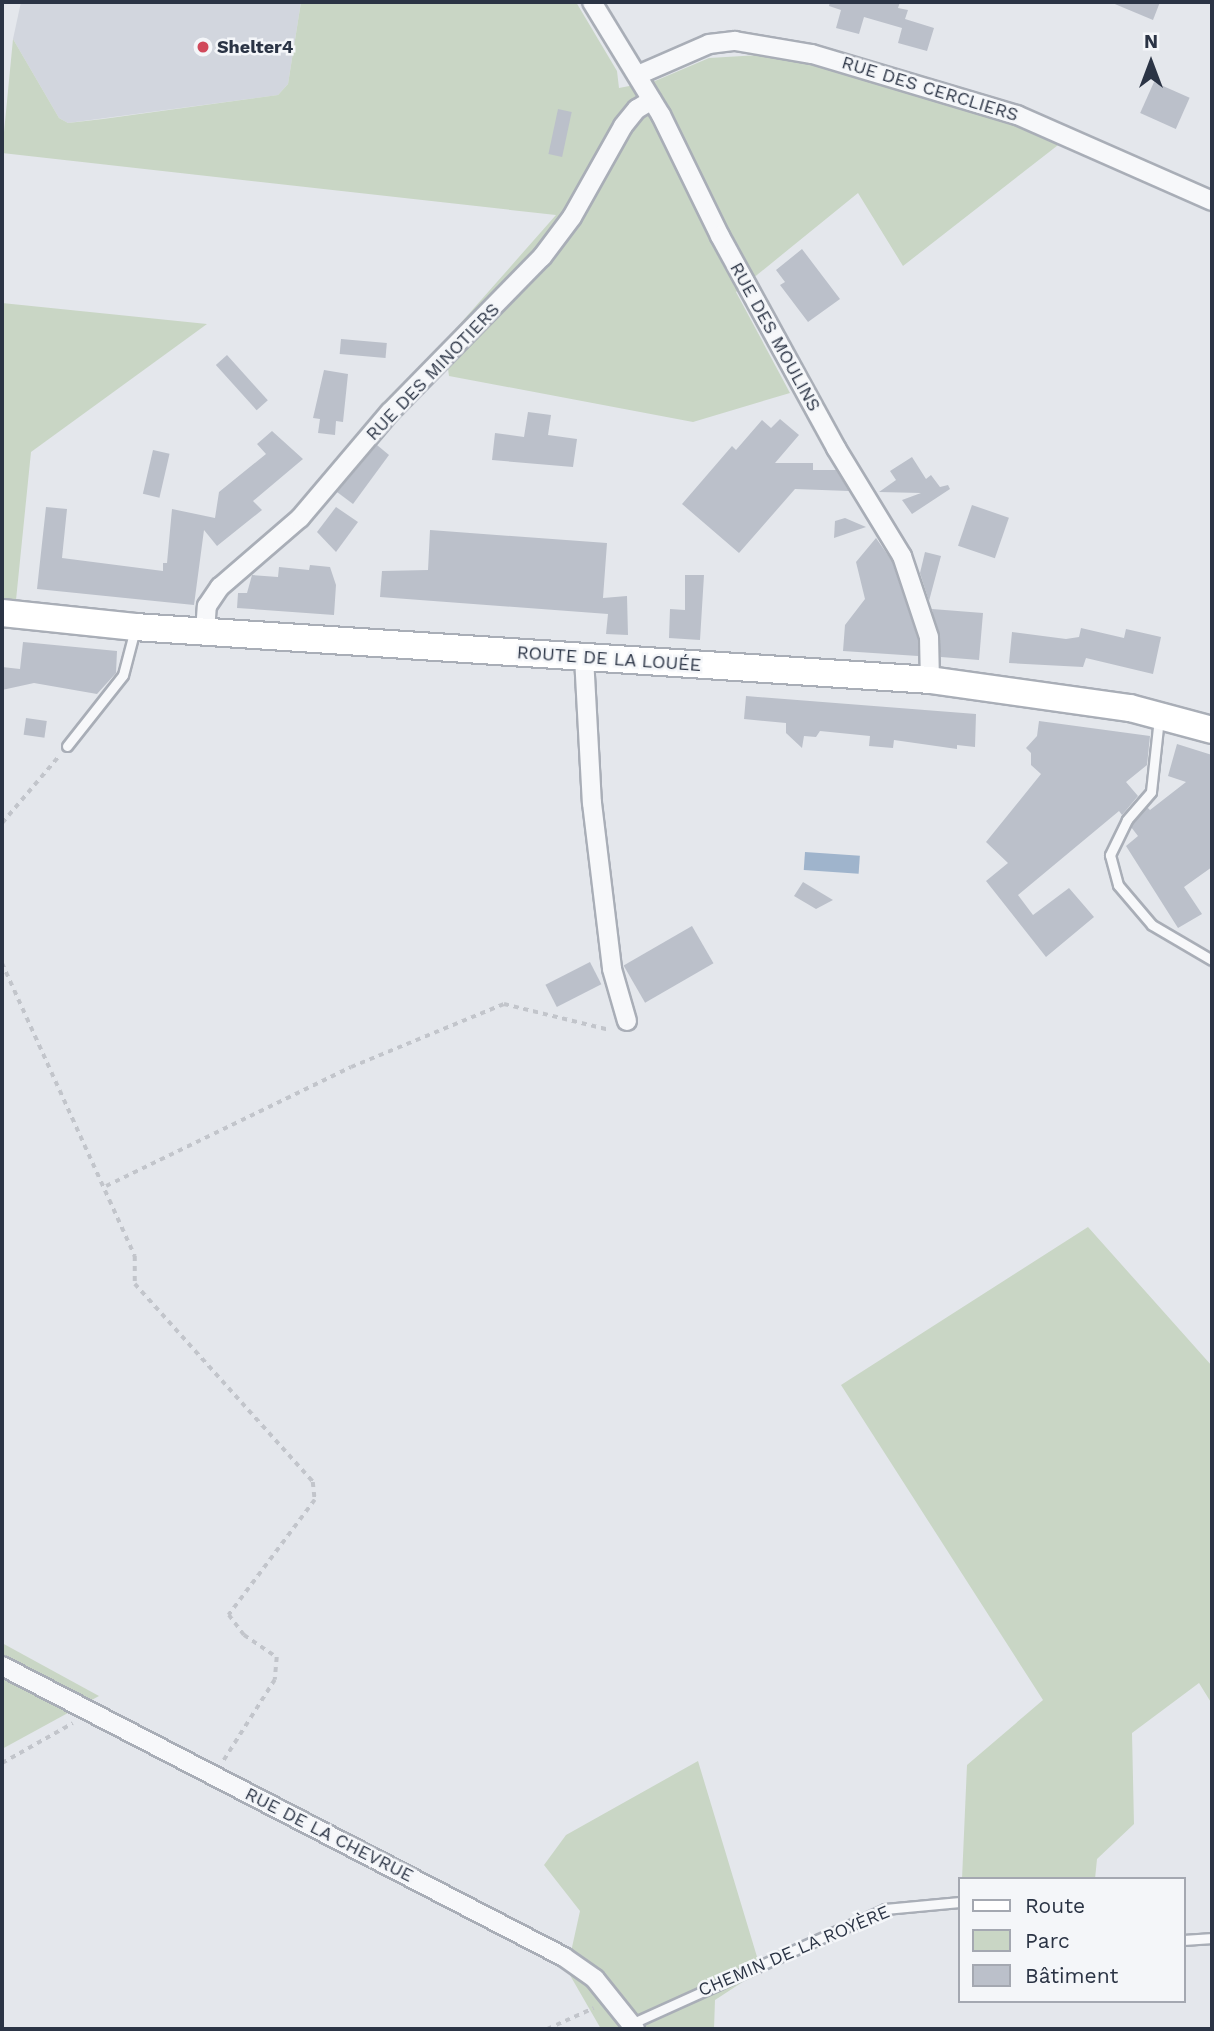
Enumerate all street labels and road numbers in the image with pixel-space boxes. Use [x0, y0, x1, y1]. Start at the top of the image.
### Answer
street label: RUE DES CERCLIERS [839, 52, 1021, 126]
street label: RUE DES MOULINS [725, 259, 825, 415]
street label: RUE DES MINOTIERS [362, 299, 504, 445]
street label: ROUTE DE LA LOUÉE [516, 642, 702, 676]
street label: RUE DE LA CHEVRUE [241, 1783, 417, 1887]
street label: CHEMIN DE LA ROYÈRE [695, 1901, 893, 2001]

